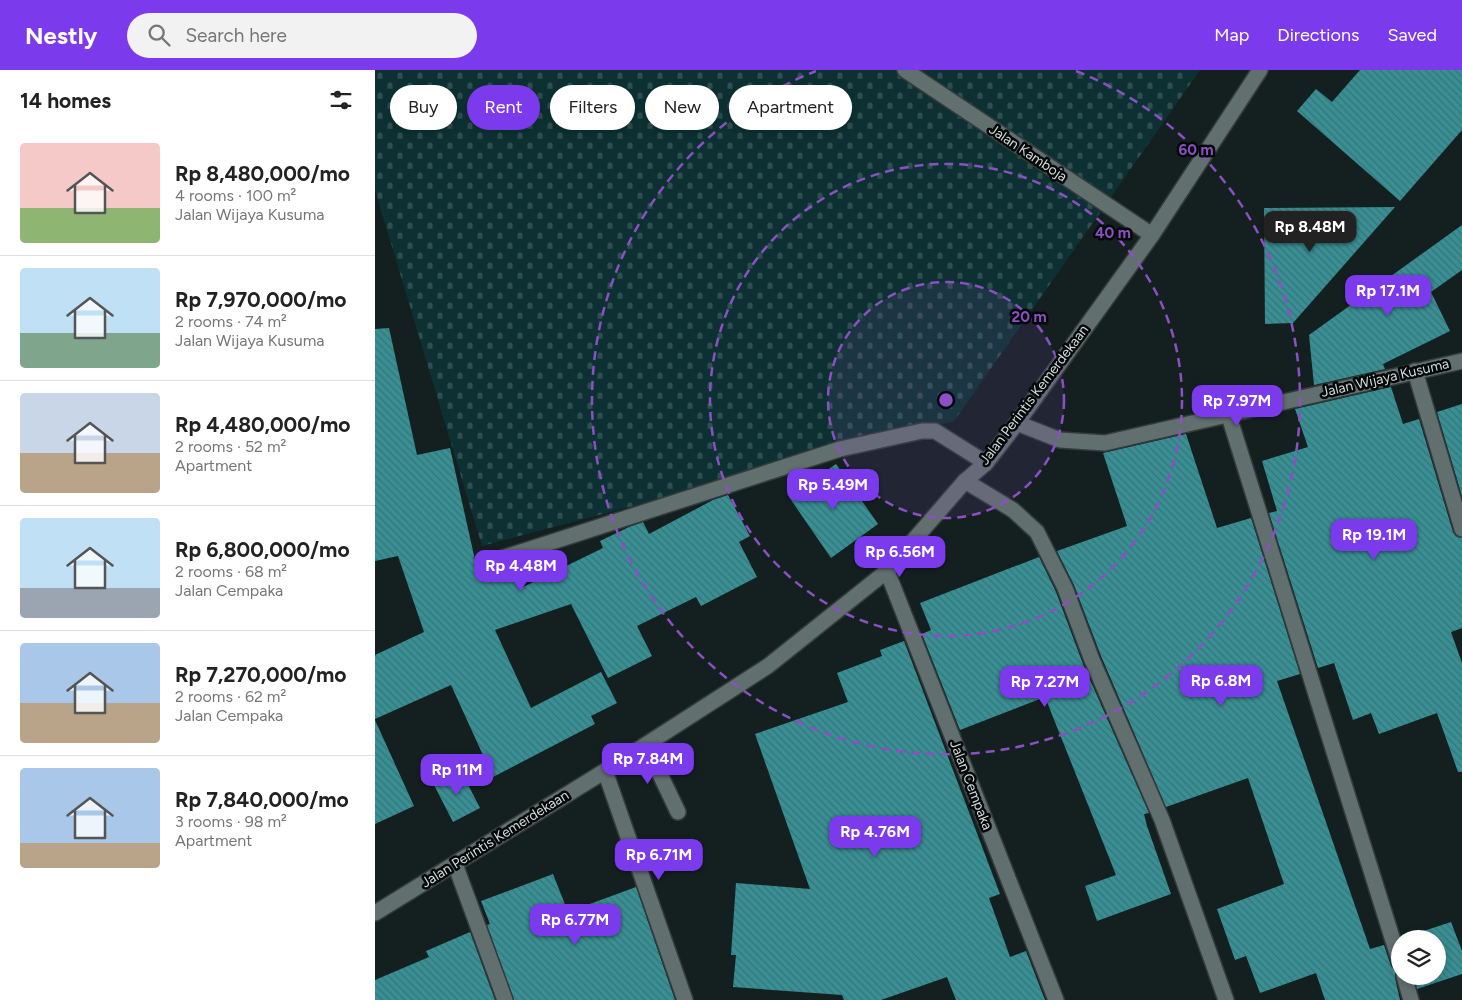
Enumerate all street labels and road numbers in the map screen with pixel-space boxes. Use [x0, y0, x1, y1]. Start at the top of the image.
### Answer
street label: Jalan Kamboja [986, 121, 1070, 185]
street label: Jalan Perintis Kemerdekaan [976, 322, 1092, 468]
street label: Jalan Wijaya Kusuma [1319, 355, 1451, 401]
street label: Jalan Cempaka [946, 738, 996, 832]
street label: Jalan Perintis Kemerdekaan [418, 786, 572, 891]

